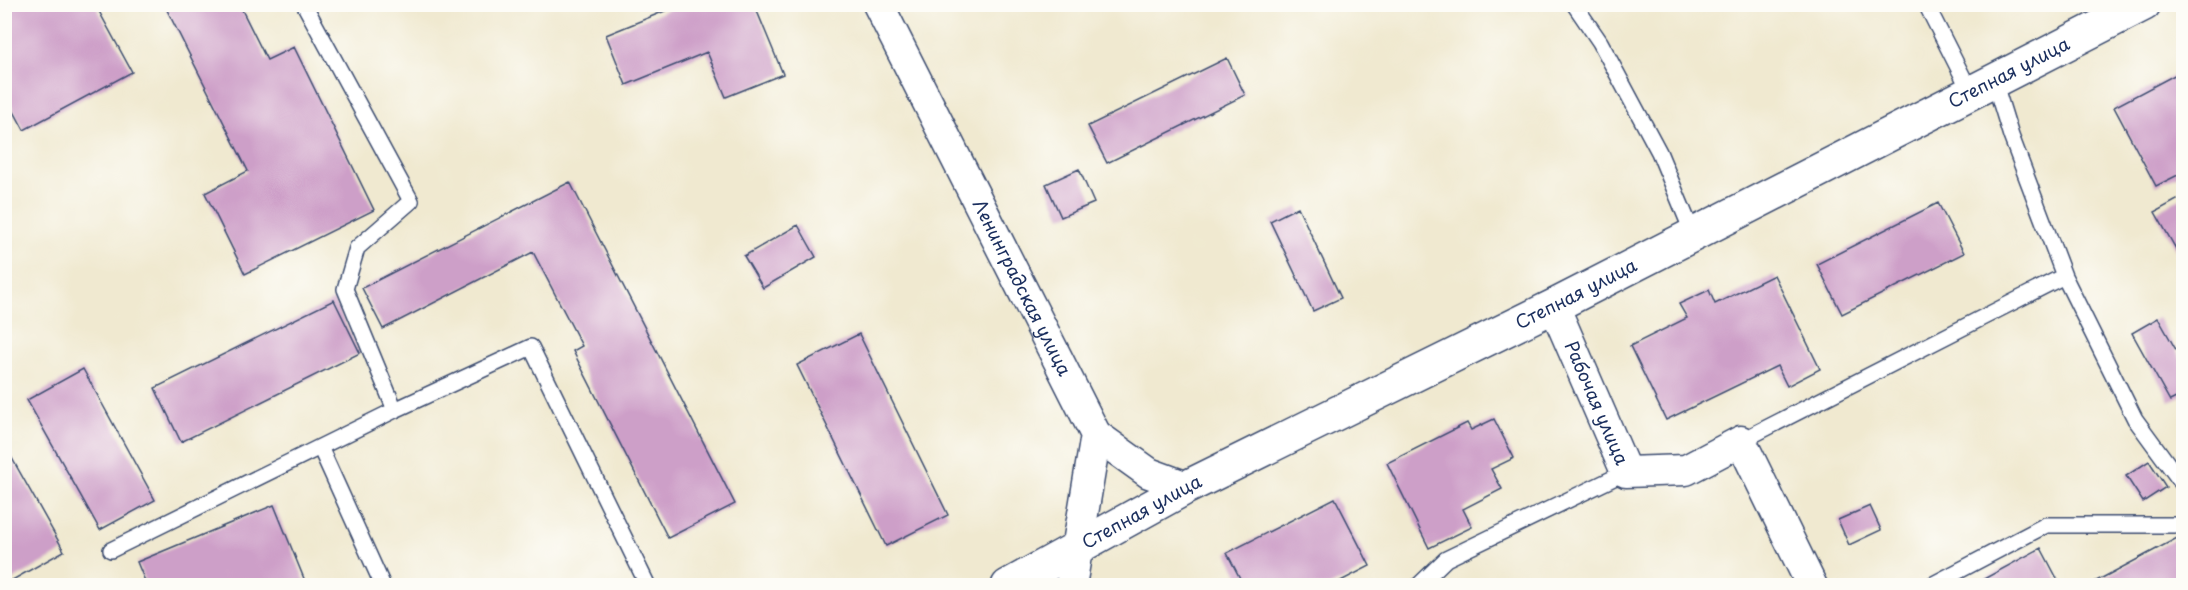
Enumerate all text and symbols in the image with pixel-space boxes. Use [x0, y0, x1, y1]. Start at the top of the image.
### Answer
street label: Степная улица [1943, 29, 2074, 114]
street label: Ленинградская улица [967, 194, 1079, 381]
street label: Степная улица [1510, 251, 1642, 335]
street label: Рабочая улица [1559, 336, 1637, 469]
street label: Степная улица [1076, 467, 1206, 555]

